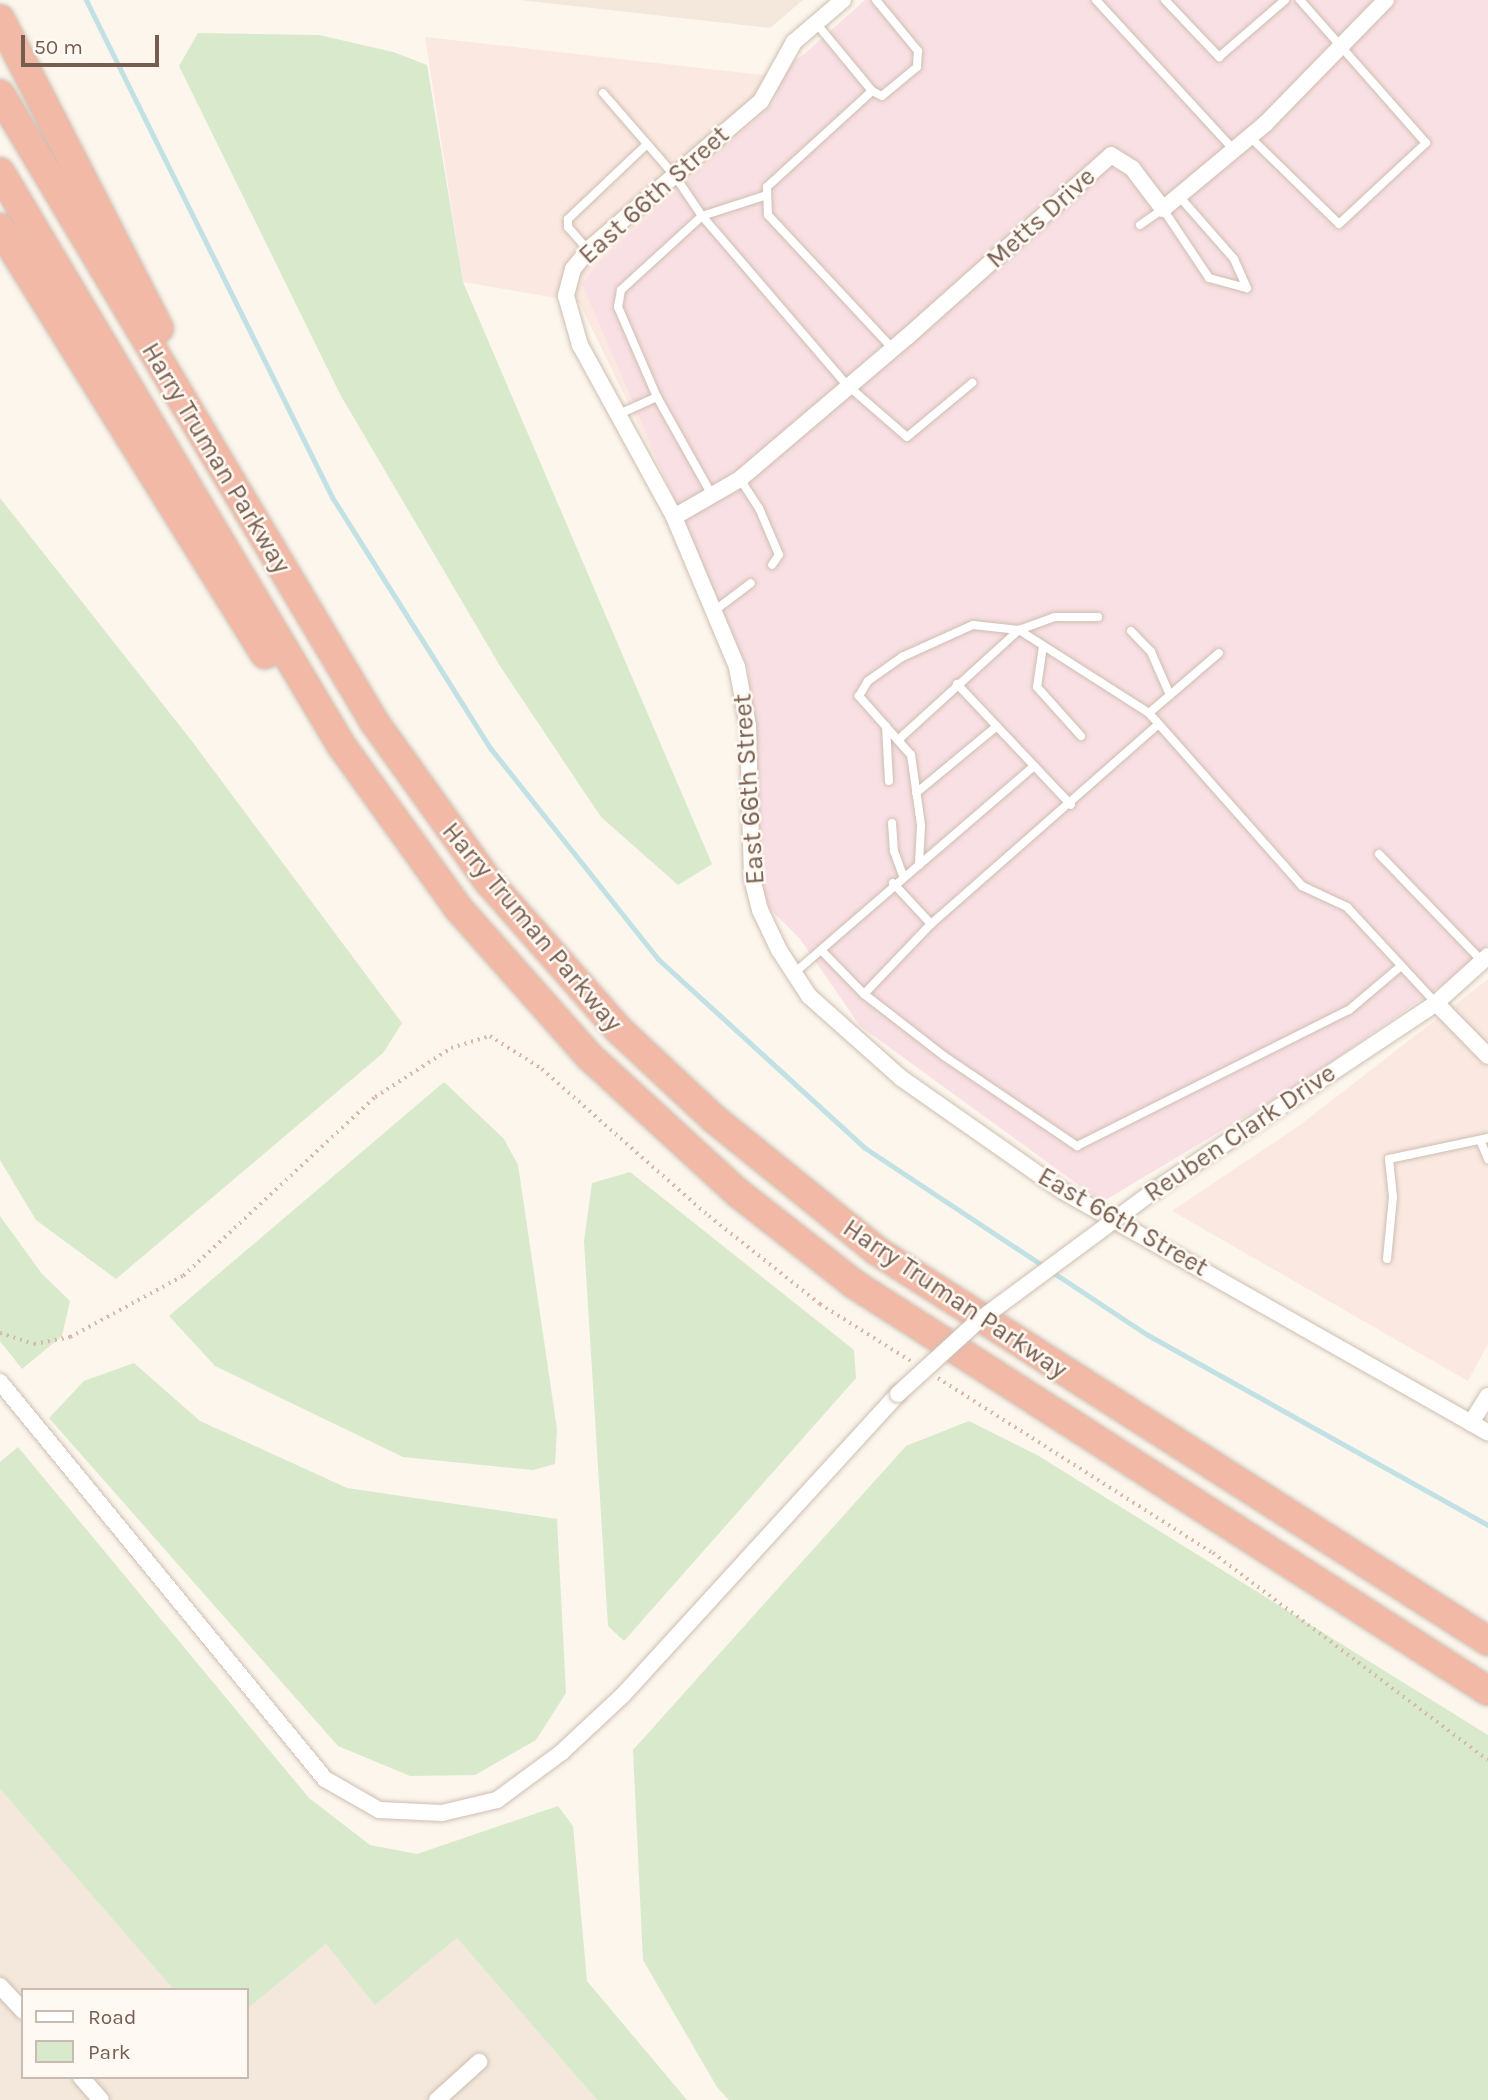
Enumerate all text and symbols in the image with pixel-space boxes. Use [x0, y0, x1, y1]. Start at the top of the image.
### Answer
scale bar [24, 21, 163, 65]
text: 50 m [34, 35, 83, 59]
street label: East 66th Street [572, 119, 736, 271]
street label: Metts Drive [980, 161, 1102, 275]
street label: Harry Truman Parkway [135, 337, 297, 579]
street label: East 66th Street [727, 692, 771, 886]
street label: Harry Truman Parkway [435, 816, 629, 1038]
street label: Reuben Clark Drive [1138, 1057, 1342, 1209]
street label: East 66th Street [1032, 1161, 1214, 1283]
street label: Harry Truman Parkway [837, 1212, 1073, 1386]
legend [21, 1988, 248, 2079]
text: Road [88, 2005, 136, 2029]
text: Park [88, 2040, 131, 2064]

